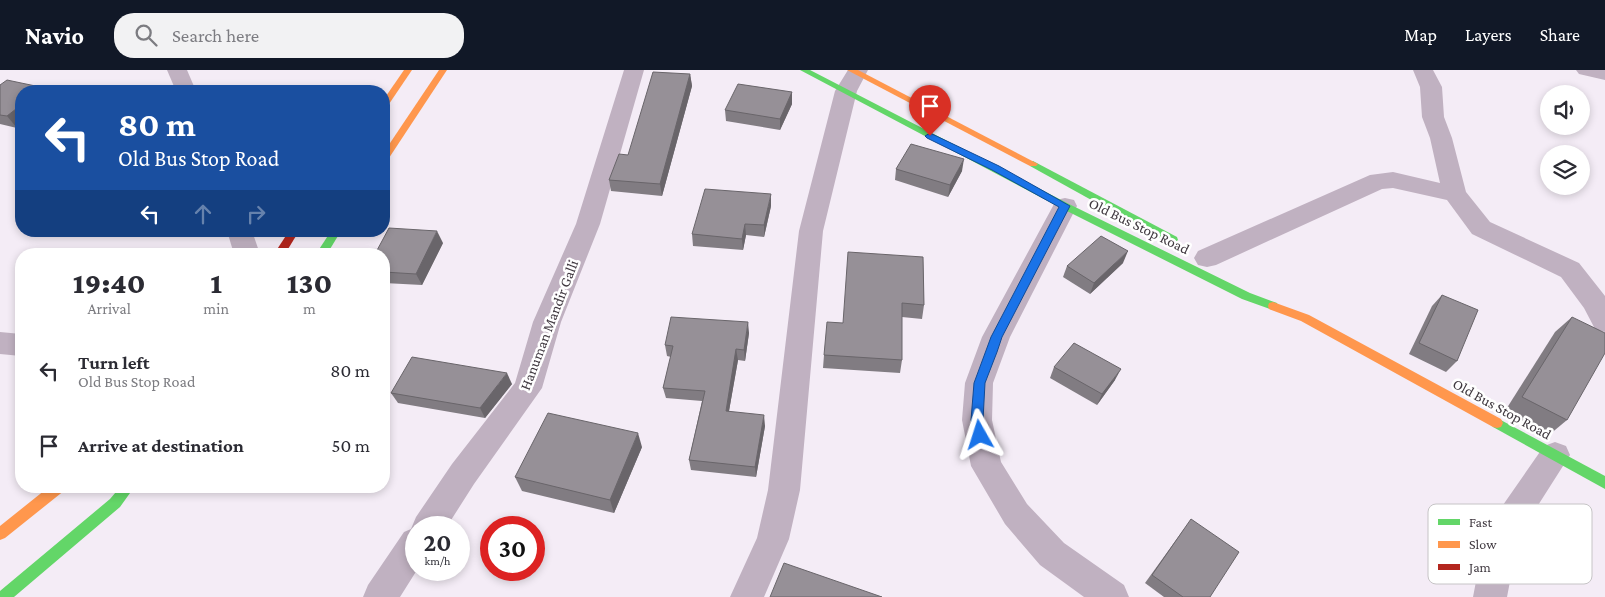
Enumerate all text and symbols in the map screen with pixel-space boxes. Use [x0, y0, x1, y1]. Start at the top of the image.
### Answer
search box [114, 13, 464, 58]
icon: search [132, 21, 160, 49]
text: Navio [25, 22, 84, 49]
text: Search here [172, 25, 259, 46]
text: Map [1404, 25, 1437, 45]
text: Layers [1465, 25, 1512, 45]
text: Share [1540, 25, 1580, 45]
pin [909, 85, 951, 136]
map controls [1540, 85, 1590, 195]
button: sound [1540, 85, 1590, 135]
icon: arrive [916, 92, 944, 120]
icon: left [35, 105, 100, 170]
text: 80 m [118, 105, 196, 144]
button: layers [1540, 145, 1590, 195]
text: Old Bus Stop Road [118, 146, 279, 171]
street label: Old Bus Stop Road [1086, 195, 1192, 258]
icon: left [136, 200, 164, 228]
icon: ahead [189, 200, 217, 228]
icon: right [242, 200, 270, 228]
street label: Hanuman Mandir Galli [517, 257, 581, 392]
text: 19:40 [73, 266, 146, 299]
text: 1 [210, 266, 222, 299]
text: 130 [287, 266, 332, 299]
text: Arrival [87, 300, 131, 317]
text: min [203, 300, 229, 317]
text: m [303, 300, 316, 317]
text: Turn left [78, 352, 150, 373]
icon: left [35, 357, 63, 385]
text: 80 m [330, 360, 370, 381]
text: Old Bus Stop Road [78, 373, 195, 390]
street label: Old Bus Stop Road [1450, 375, 1554, 444]
position arrow [953, 408, 1005, 460]
icon: arrive [35, 432, 63, 460]
text: Arrive at destination [78, 435, 244, 456]
text: 50 m [331, 435, 370, 456]
legend [1428, 504, 1592, 584]
text: Fast [1469, 514, 1493, 530]
speed limit sign: 30 [480, 516, 545, 581]
text: 20 [424, 529, 451, 556]
text: Slow [1469, 536, 1497, 552]
text: km/h [425, 554, 450, 568]
text: Jam [1467, 559, 1491, 575]

